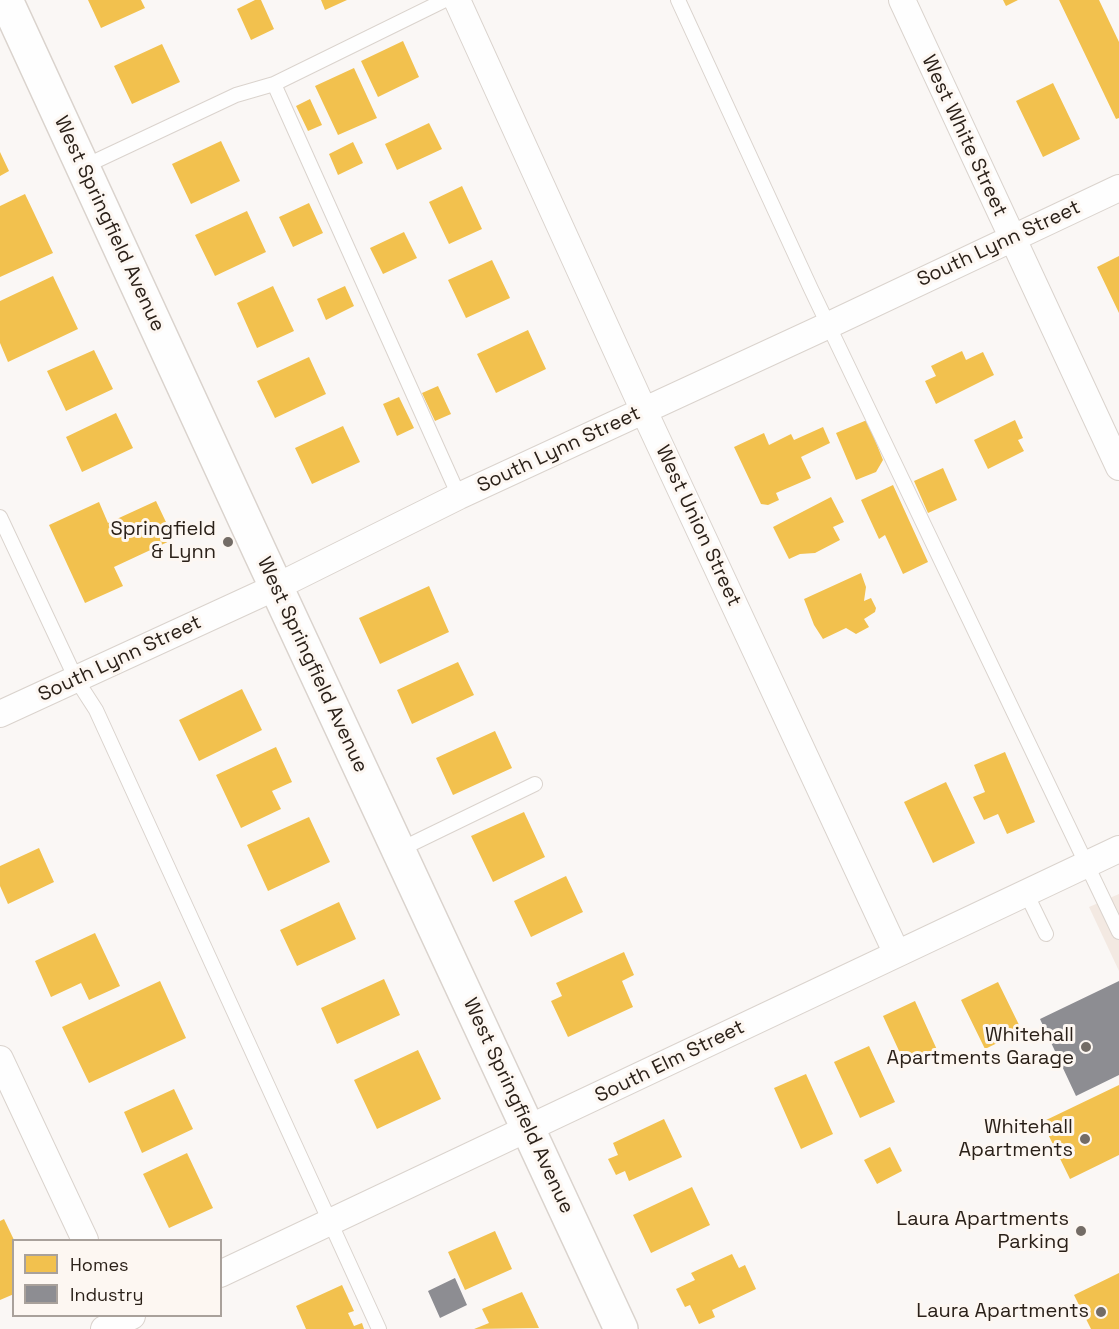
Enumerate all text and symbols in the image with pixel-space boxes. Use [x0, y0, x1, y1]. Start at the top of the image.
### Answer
street label: West White Street [916, 51, 1012, 221]
street label: West Springfield Avenue [48, 112, 170, 336]
street label: South Lynn Street [914, 196, 1084, 292]
street label: South Lynn Street [474, 402, 644, 498]
street label: West Union Street [650, 442, 746, 610]
place label: Springfield & Lynn [110, 518, 216, 565]
marker: Springfield & Lynn [221, 535, 235, 549]
street label: West Springfield Avenue [251, 553, 373, 777]
street label: South Lynn Street [35, 611, 205, 707]
street label: West Springfield Avenue [457, 994, 579, 1218]
street label: South Elm Street [591, 1015, 749, 1109]
place label: Whitehall Apartments Garage [887, 1024, 1074, 1071]
marker: Whitehall Apartments Garage [1079, 1040, 1093, 1054]
place label: Whitehall Apartments [959, 1116, 1073, 1163]
marker: Whitehall Apartments [1078, 1132, 1092, 1146]
place label: Laura Apartments Parking [896, 1208, 1069, 1255]
marker: Laura Apartments Parking [1074, 1224, 1088, 1238]
legend [12, 1239, 222, 1317]
text: Homes [70, 1253, 129, 1276]
text: Industry [70, 1283, 143, 1306]
place label: Laura Apartments [916, 1300, 1089, 1324]
marker: Laura Apartments [1094, 1305, 1108, 1319]

